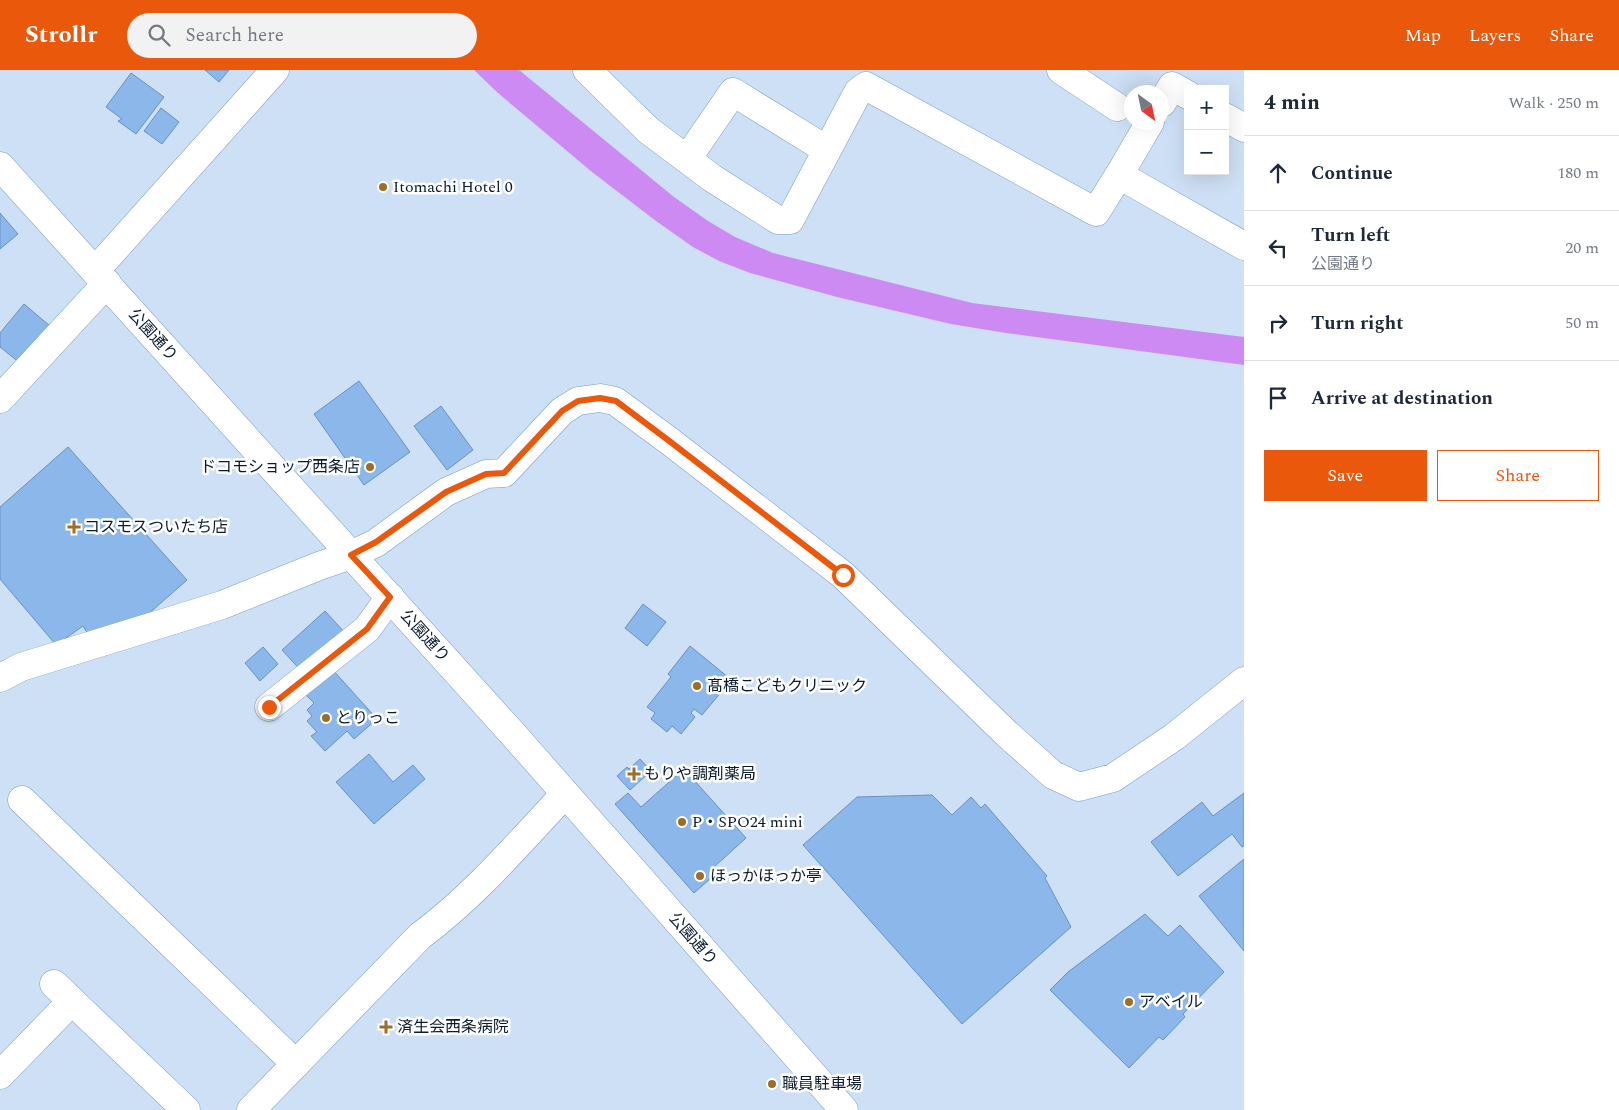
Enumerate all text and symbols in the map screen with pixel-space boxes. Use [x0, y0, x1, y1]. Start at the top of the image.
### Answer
search box [127, 13, 477, 58]
text: Strollr [25, 17, 97, 53]
icon: search [145, 21, 173, 49]
text: Search here [185, 21, 284, 50]
text: Map [1405, 22, 1441, 49]
text: Layers [1469, 22, 1521, 49]
text: Share [1549, 22, 1594, 49]
north arrow [1124, 85, 1169, 130]
map controls [1184, 85, 1229, 175]
button: + [1184, 85, 1229, 130]
text: 4 min [1264, 87, 1320, 119]
text: Walk · 250 m [1508, 91, 1599, 115]
button: − [1184, 130, 1229, 175]
icon: ahead [1264, 159, 1292, 187]
text: Continue [1311, 159, 1393, 188]
text: 180 m [1557, 161, 1599, 185]
place label: Itomachi Hotel 0 [393, 175, 513, 199]
marker: Itomachi Hotel 0 [377, 181, 389, 193]
text: Turn left [1311, 221, 1390, 250]
icon: left [1264, 234, 1292, 262]
text: 20 m [1565, 236, 1599, 260]
text: 公園通り [1311, 252, 1375, 276]
street label: 公園通り [123, 303, 183, 367]
icon: right [1264, 309, 1292, 337]
text: Turn right [1311, 309, 1404, 338]
text: 50 m [1565, 311, 1599, 335]
icon: arrive [1264, 384, 1292, 412]
text: Arrive at destination [1311, 384, 1493, 413]
button: Save [1264, 450, 1427, 501]
button: Share [1437, 450, 1599, 501]
place label: ドコモショップ西条店 [200, 455, 360, 479]
marker: ドコモショップ西条店 [364, 461, 376, 473]
place label: コスモスついたち店 [84, 515, 228, 539]
marker: コスモスついたち店 [68, 521, 80, 533]
route start [832, 564, 855, 587]
street label: 公園通り [395, 604, 455, 668]
place label: 髙橋こどもクリニック [707, 674, 867, 698]
marker: 髙橋こどもクリニック [691, 680, 703, 692]
route end [258, 696, 281, 719]
place label: とりっこ [336, 706, 400, 730]
marker: とりっこ [320, 712, 332, 724]
place label: もりや調剤薬局 [644, 762, 756, 786]
marker: もりや調剤薬局 [628, 768, 640, 780]
place label: P・SPO24 mini [692, 810, 803, 834]
marker: P・SPO24 mini [676, 816, 688, 828]
place label: ほっかほっか亭 [710, 864, 822, 888]
marker: ほっかほっか亭 [694, 870, 706, 882]
street label: 公園通り [663, 907, 723, 971]
place label: アベイル [1139, 990, 1203, 1014]
marker: アベイル [1123, 996, 1135, 1008]
place label: 済生会西条病院 [397, 1015, 509, 1039]
marker: 済生会西条病院 [379, 1020, 393, 1034]
place label: 職員駐車場 [782, 1072, 862, 1096]
marker: 職員駐車場 [766, 1078, 778, 1090]

